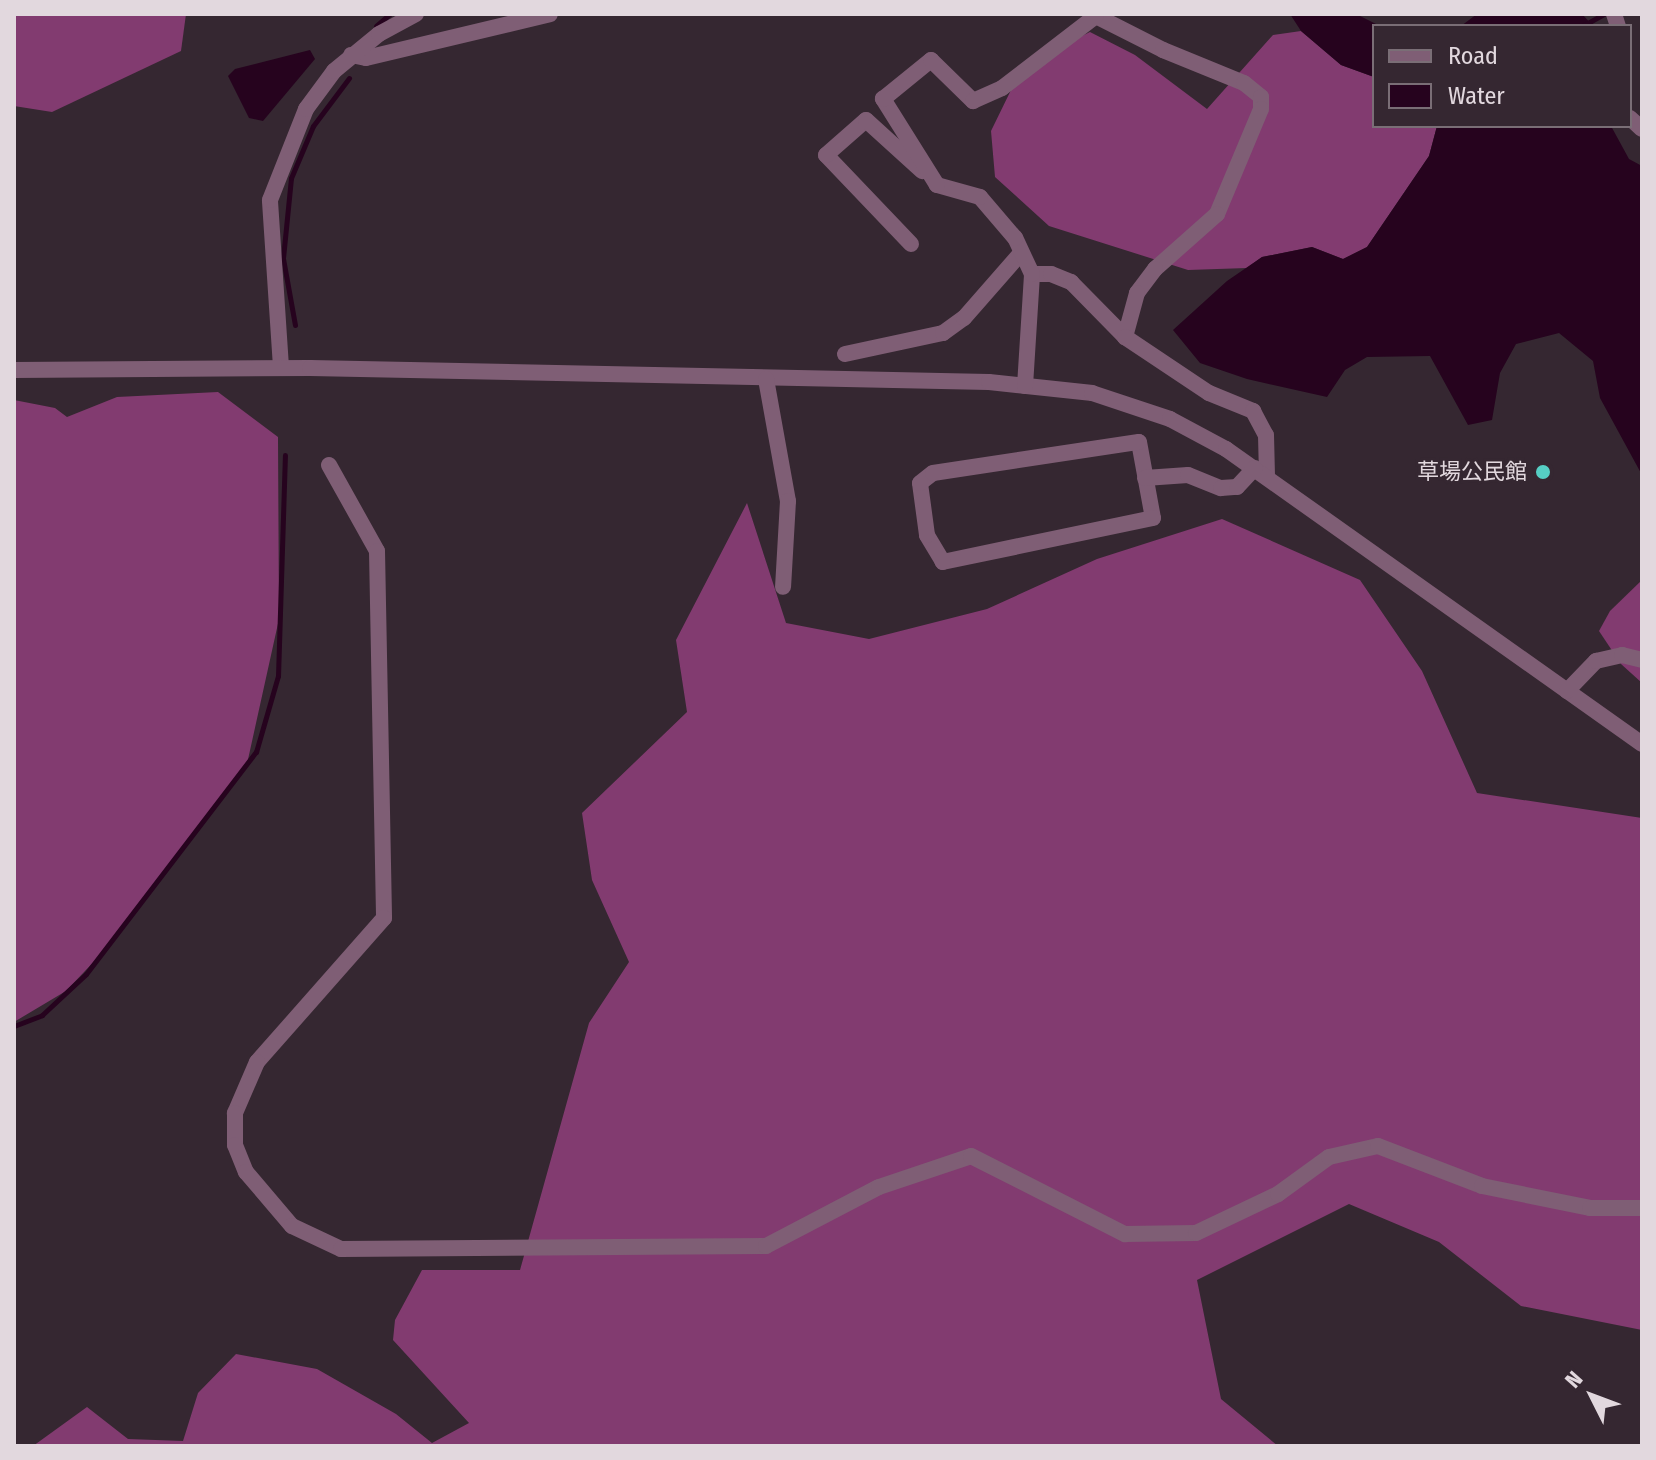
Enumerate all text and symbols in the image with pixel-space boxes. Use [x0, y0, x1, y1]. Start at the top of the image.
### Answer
legend [1372, 24, 1632, 128]
text: Road [1448, 42, 1498, 70]
text: Water [1448, 82, 1505, 110]
place label: 草場公民館 [1417, 459, 1527, 485]
marker: 草場公民館 [1534, 463, 1552, 481]
north arrow [1552, 1356, 1632, 1436]
text: N [1559, 1366, 1588, 1394]

